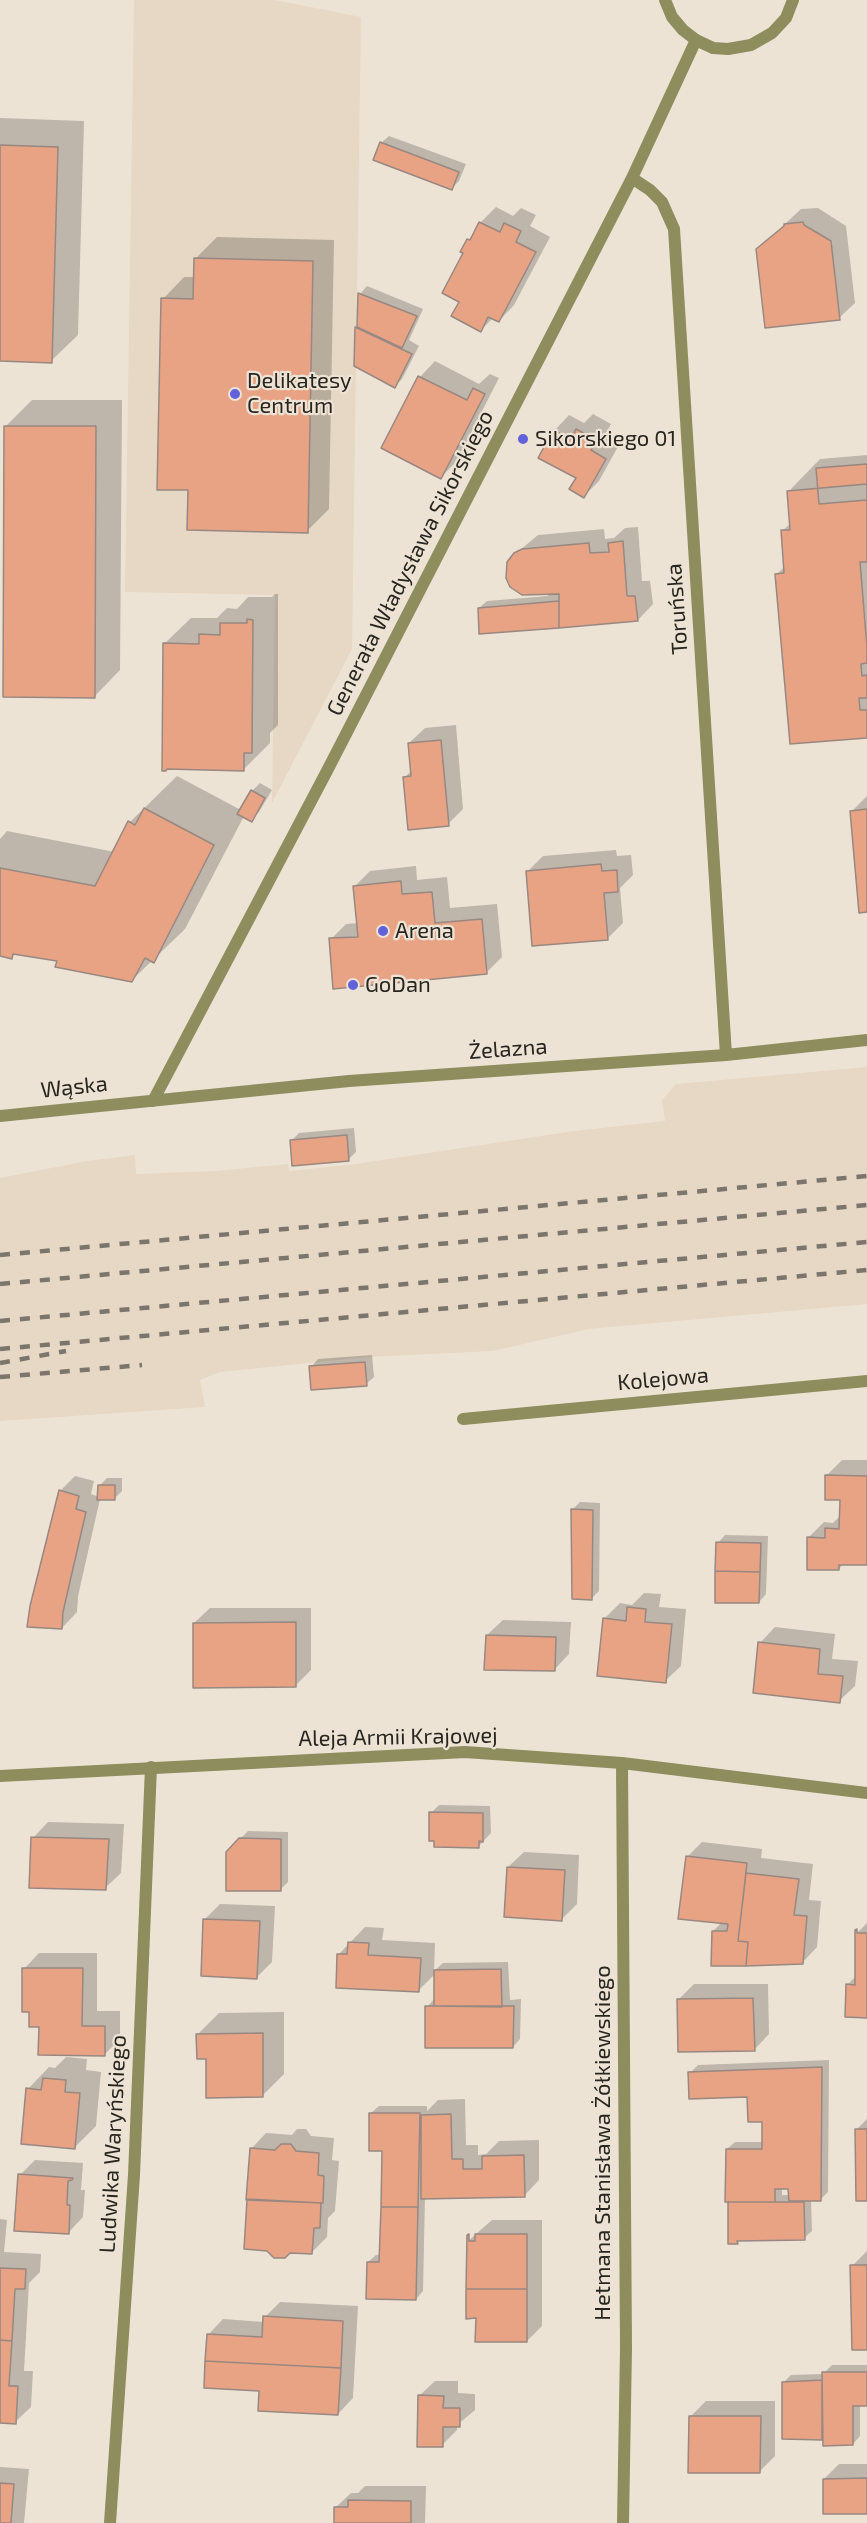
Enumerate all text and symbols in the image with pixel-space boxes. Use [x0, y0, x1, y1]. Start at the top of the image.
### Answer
place label: Delikatesy Centrum [247, 368, 352, 420]
marker: Delikatesy Centrum [228, 387, 242, 401]
street label: Generała Władysława Sikorskiego [321, 406, 499, 720]
place label: Sikorskiego 01 [535, 426, 676, 452]
marker: Sikorskiego 01 [516, 432, 530, 446]
street label: Toruńska [661, 562, 693, 656]
place label: Arena [395, 918, 454, 944]
marker: Arena [376, 924, 390, 938]
place label: GoDan [365, 972, 431, 998]
marker: GoDan [346, 978, 360, 992]
street label: Żelazna [468, 1033, 548, 1065]
street label: Wąska [39, 1070, 109, 1104]
street label: Kolejowa [616, 1362, 710, 1396]
street label: Aleja Armii Krajowej [298, 1722, 498, 1752]
street label: Hetmana Stanisława Żółkiewskiego [590, 1965, 616, 2321]
street label: Ludwika Waryńskiego [94, 2034, 132, 2254]

